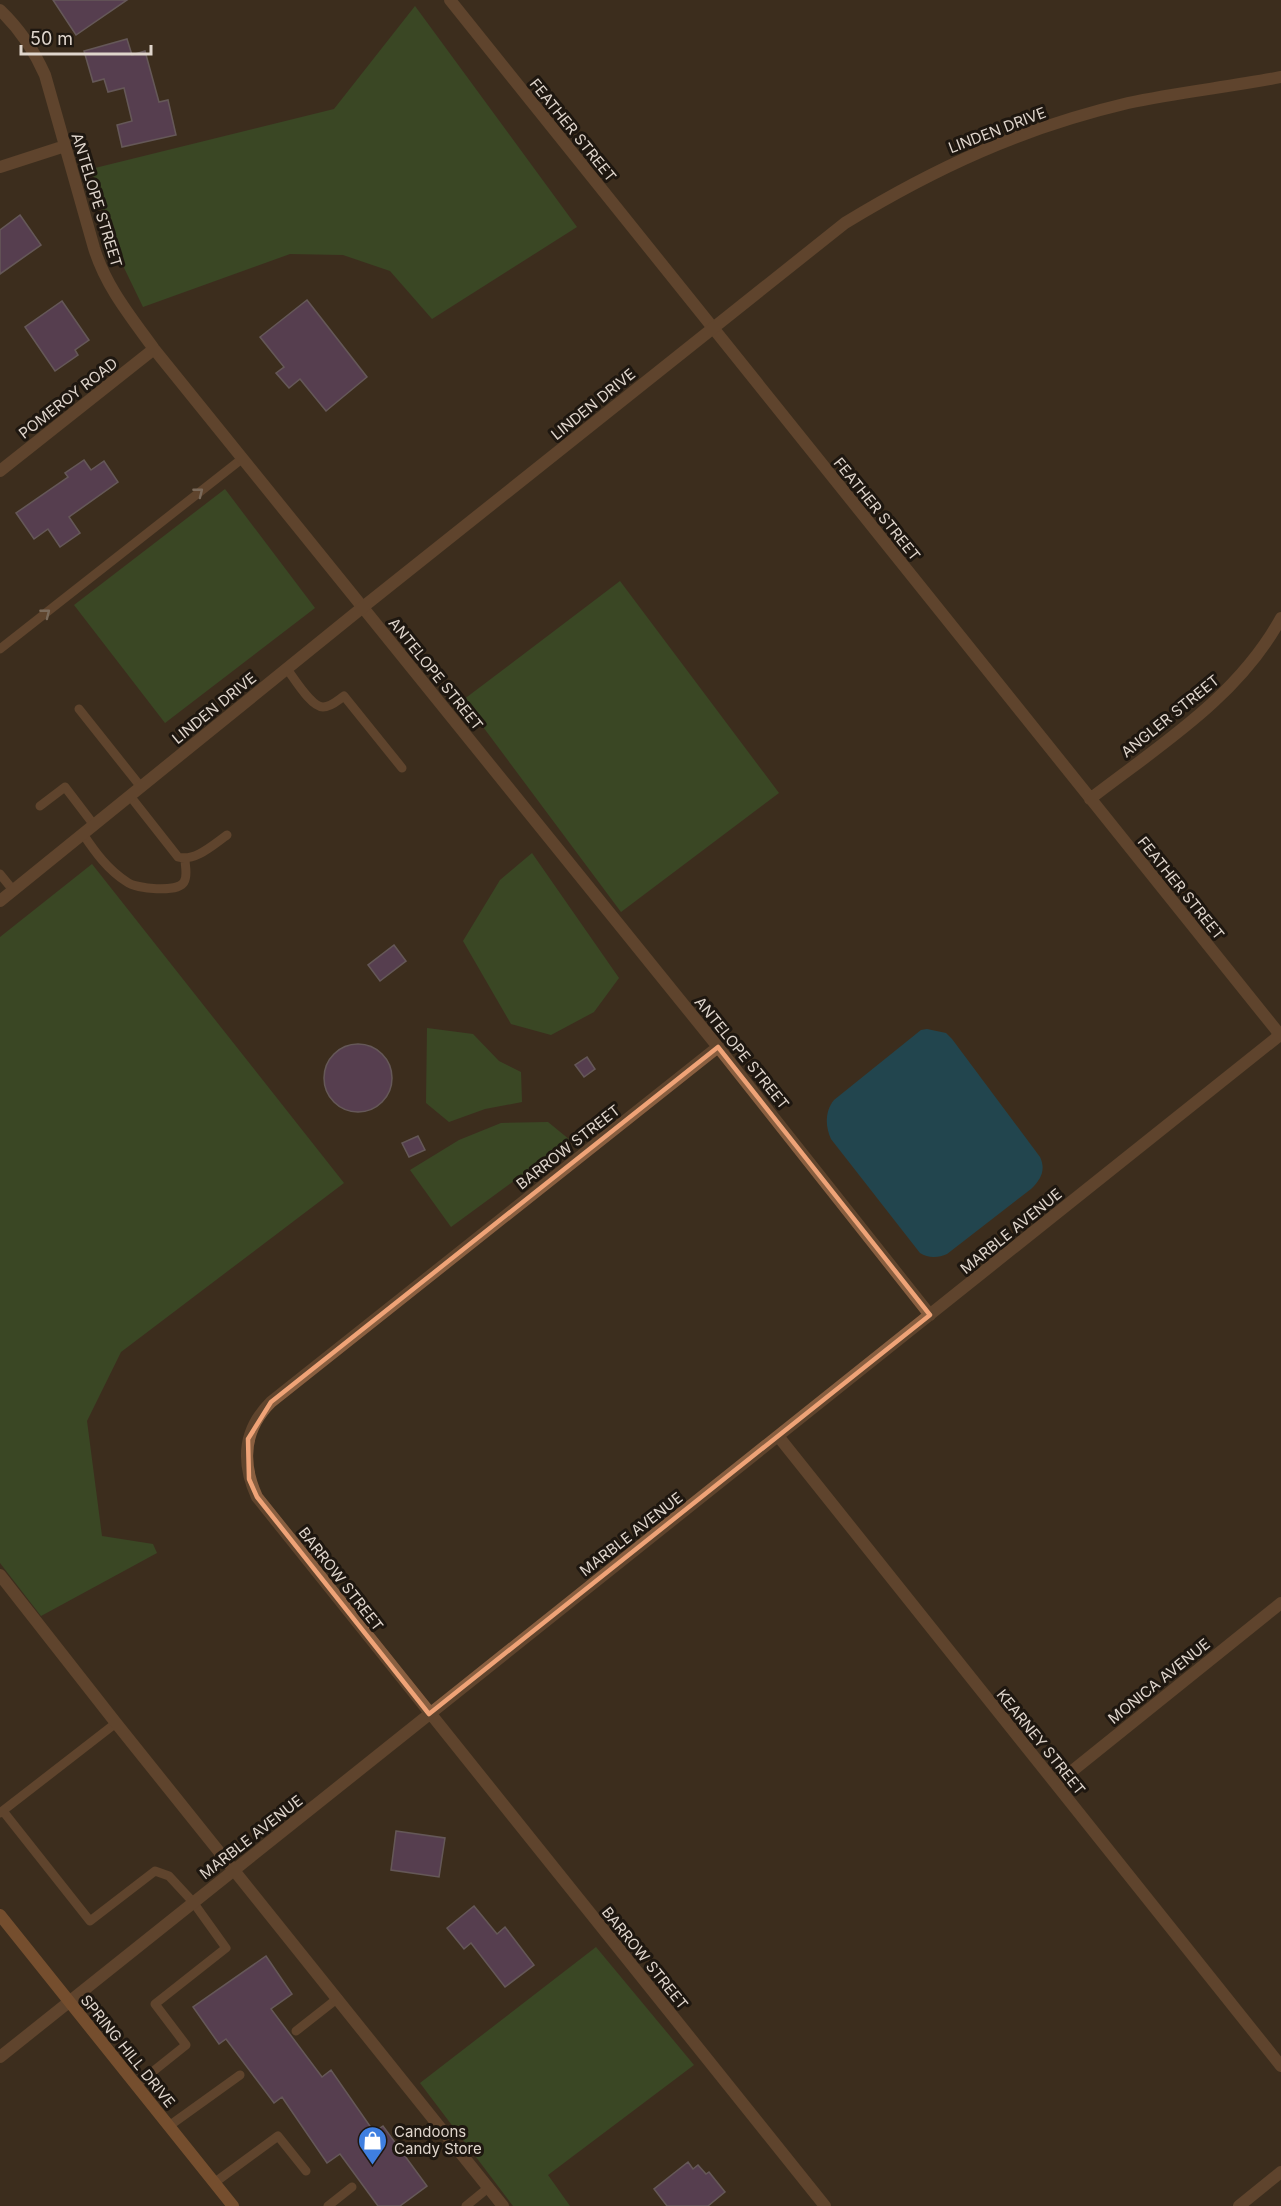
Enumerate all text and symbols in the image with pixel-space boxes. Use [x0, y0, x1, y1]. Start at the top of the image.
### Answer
scale bar [21, 18, 152, 56]
text: 50 m [30, 28, 73, 49]
street label: FEATHER STREET [526, 75, 620, 185]
street label: LINDEN DRIVE [945, 103, 1049, 157]
street label: ANTELOPE STREET [68, 131, 126, 269]
street label: POMEROY ROAD [15, 353, 121, 443]
street label: LINDEN DRIVE [547, 364, 639, 444]
street label: FEATHER STREET [830, 454, 924, 564]
one-way arrow [193, 489, 204, 500]
one-way arrow [39, 609, 50, 620]
street label: ANTELOPE STREET [385, 614, 487, 734]
street label: LINDEN DRIVE [168, 668, 260, 748]
street label: ANGLER STREET [1117, 671, 1223, 761]
street label: FEATHER STREET [1134, 833, 1228, 943]
street label: ANTELOPE STREET [691, 993, 793, 1113]
street label: BARROW STREET [512, 1101, 624, 1193]
street label: MARBLE AVENUE [956, 1184, 1066, 1278]
street label: MARBLE AVENUE [576, 1488, 686, 1580]
street label: BARROW STREET [295, 1523, 387, 1635]
street label: MONICA AVENUE [1104, 1634, 1214, 1728]
street label: KEARNEY STREET [993, 1685, 1089, 1799]
street label: MARBLE AVENUE [196, 1791, 306, 1883]
street label: BARROW STREET [598, 1903, 692, 2013]
street label: SPRING HILL DRIVE [77, 1991, 179, 2111]
place label: Candoons Candy Store [394, 2122, 482, 2158]
shop icon: Candoons Candy Store [357, 2124, 389, 2166]

